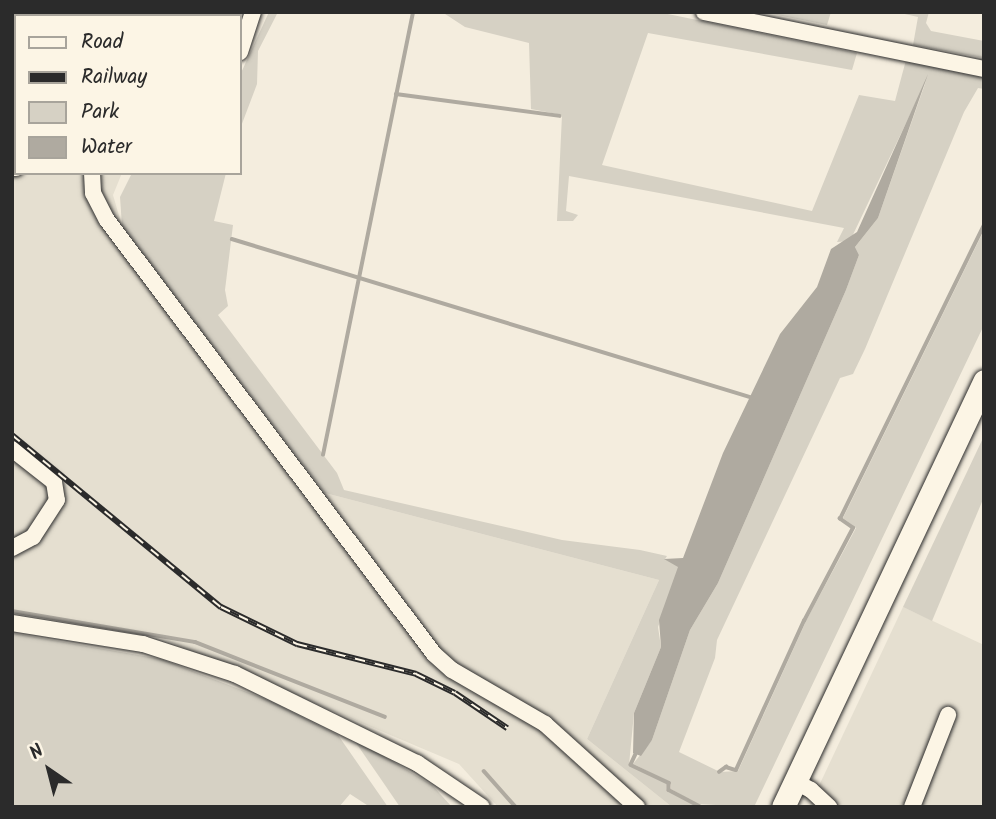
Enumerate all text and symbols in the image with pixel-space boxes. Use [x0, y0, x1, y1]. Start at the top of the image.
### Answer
legend [14, 14, 242, 175]
text: Road [81, 26, 123, 59]
text: Railway [81, 61, 147, 94]
text: Park [81, 96, 119, 129]
text: Water [81, 131, 132, 164]
north arrow [14, 735, 84, 805]
text: N [23, 737, 50, 769]

